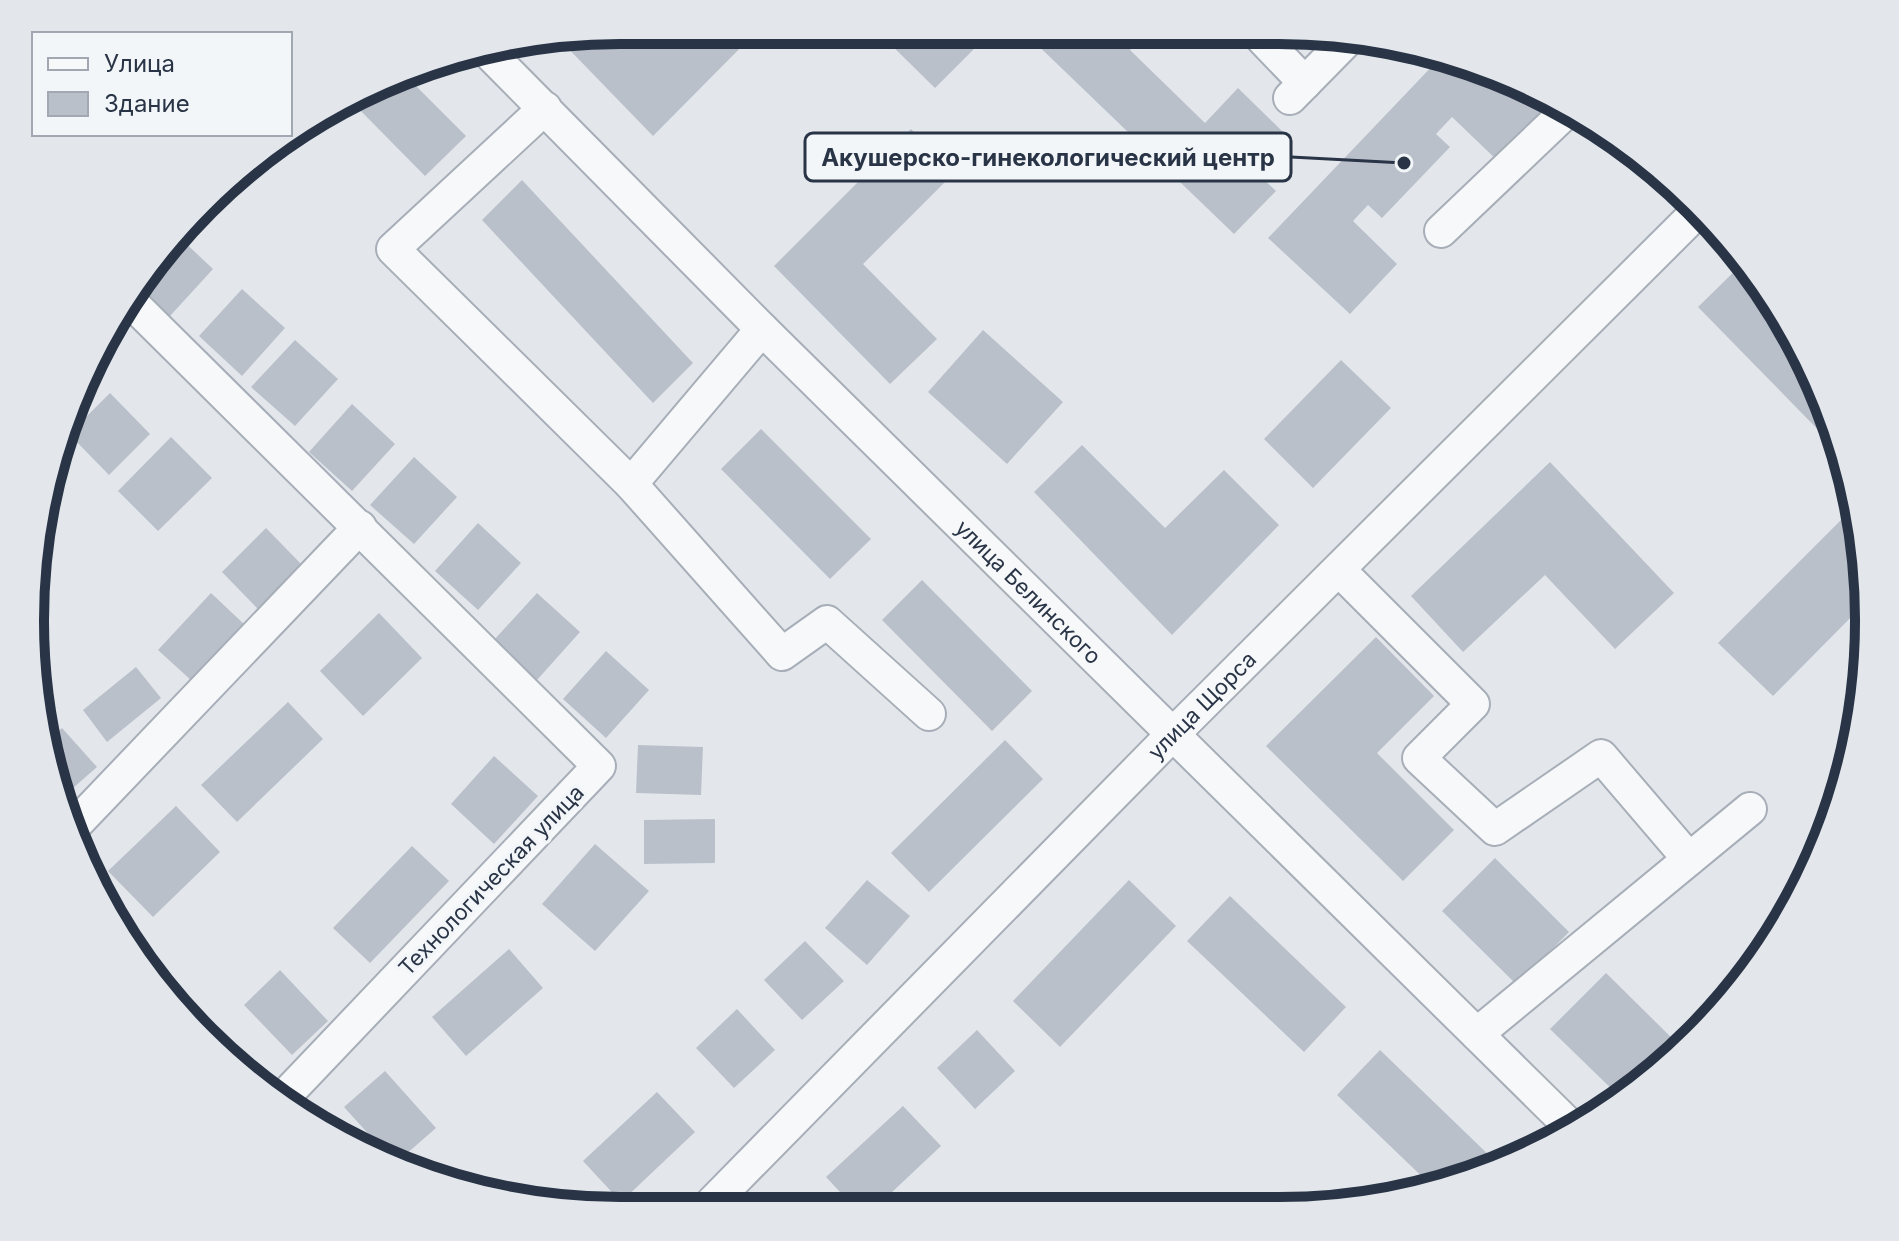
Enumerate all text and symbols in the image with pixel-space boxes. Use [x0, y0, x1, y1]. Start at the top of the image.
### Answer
legend [32, 32, 292, 136]
text: Улица [104, 49, 175, 78]
text: Здание [104, 89, 190, 118]
callout: Акушерско-гинекологический центр [805, 133, 1291, 181]
text: Акушерско-гинекологический центр [821, 143, 1275, 172]
street label: улица Белинского [950, 514, 1107, 669]
street label: улица Щорса [1143, 646, 1261, 765]
street label: Технологическая улица [393, 779, 589, 981]

